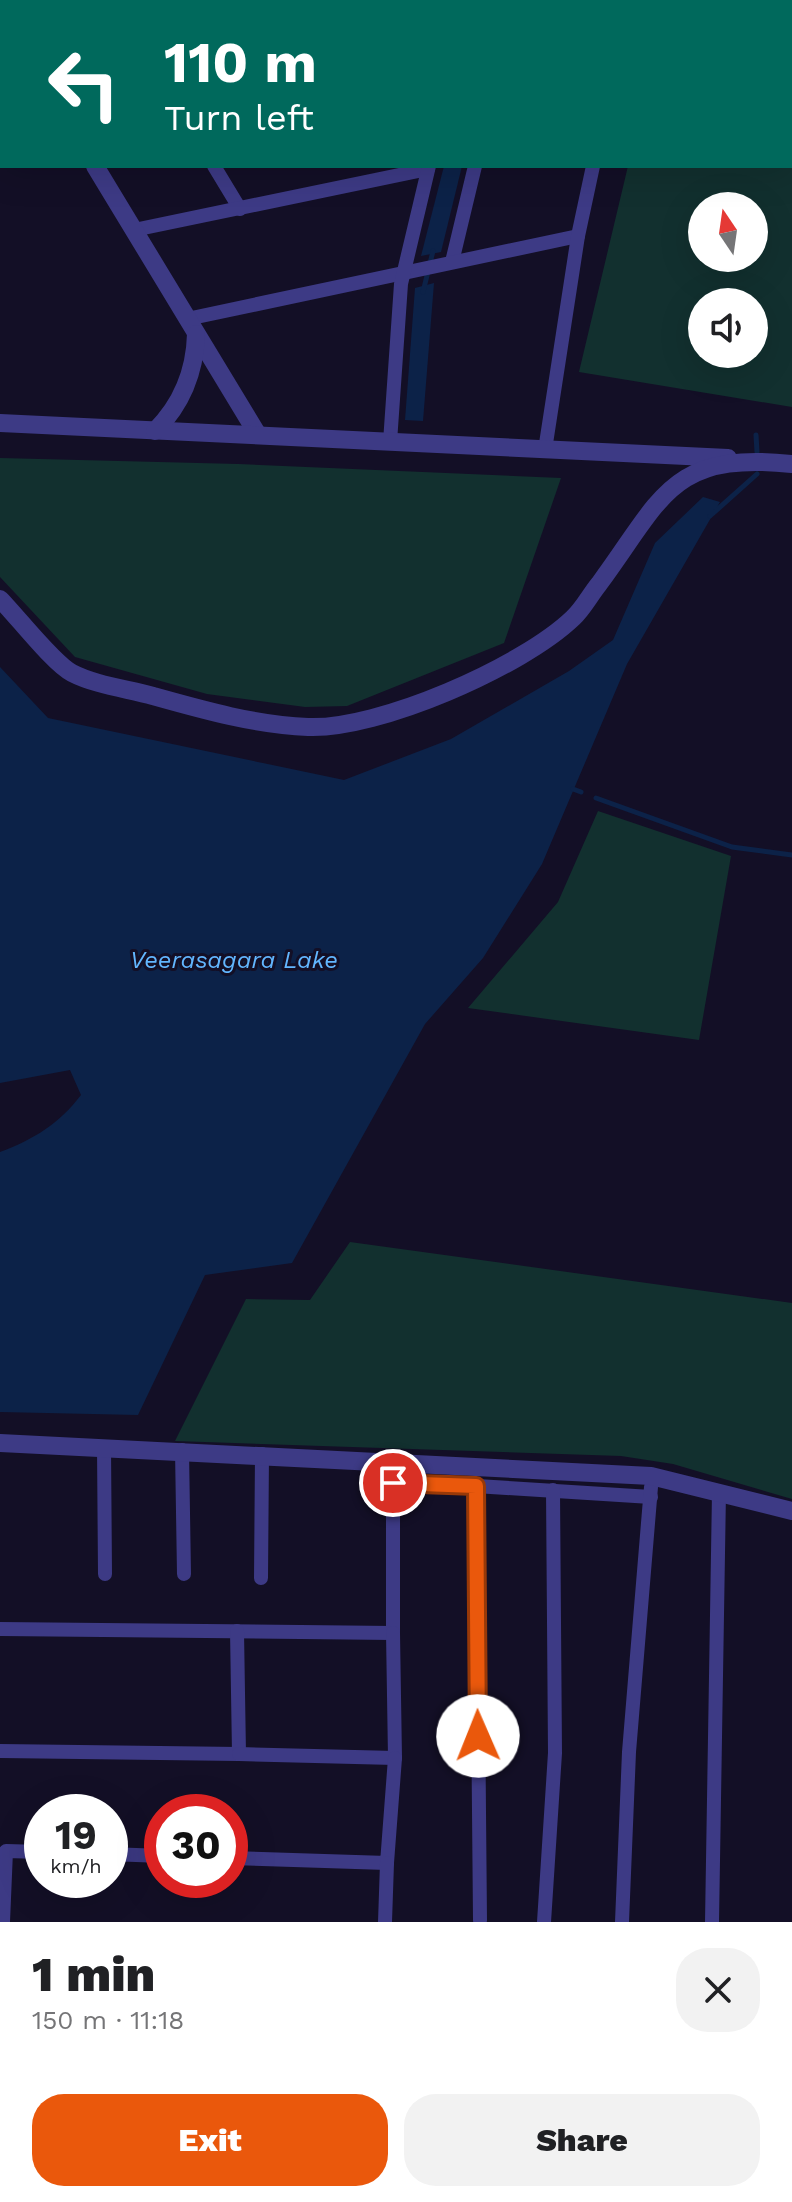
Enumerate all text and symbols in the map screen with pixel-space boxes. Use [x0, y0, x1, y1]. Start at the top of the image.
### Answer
text: 110 m [164, 30, 317, 96]
icon: left [32, 32, 136, 136]
text: Turn left [164, 97, 314, 139]
north arrow [688, 192, 768, 272]
map controls [688, 192, 768, 368]
button: sound [688, 288, 768, 368]
water label: Veerasagara Lake [130, 946, 338, 974]
pin [359, 1449, 427, 1517]
icon: arrive [371, 1461, 415, 1505]
position arrow [436, 1694, 520, 1778]
speed limit sign: 30 [144, 1794, 248, 1898]
text: 19 [55, 1812, 97, 1859]
text: km/h [50, 1854, 102, 1878]
text: 1 min [32, 1946, 155, 2003]
button: close [676, 1948, 760, 2032]
text: 150 m · 11:18 [32, 2005, 184, 2035]
button: Exit [32, 2094, 388, 2186]
button: Share [404, 2094, 760, 2186]

